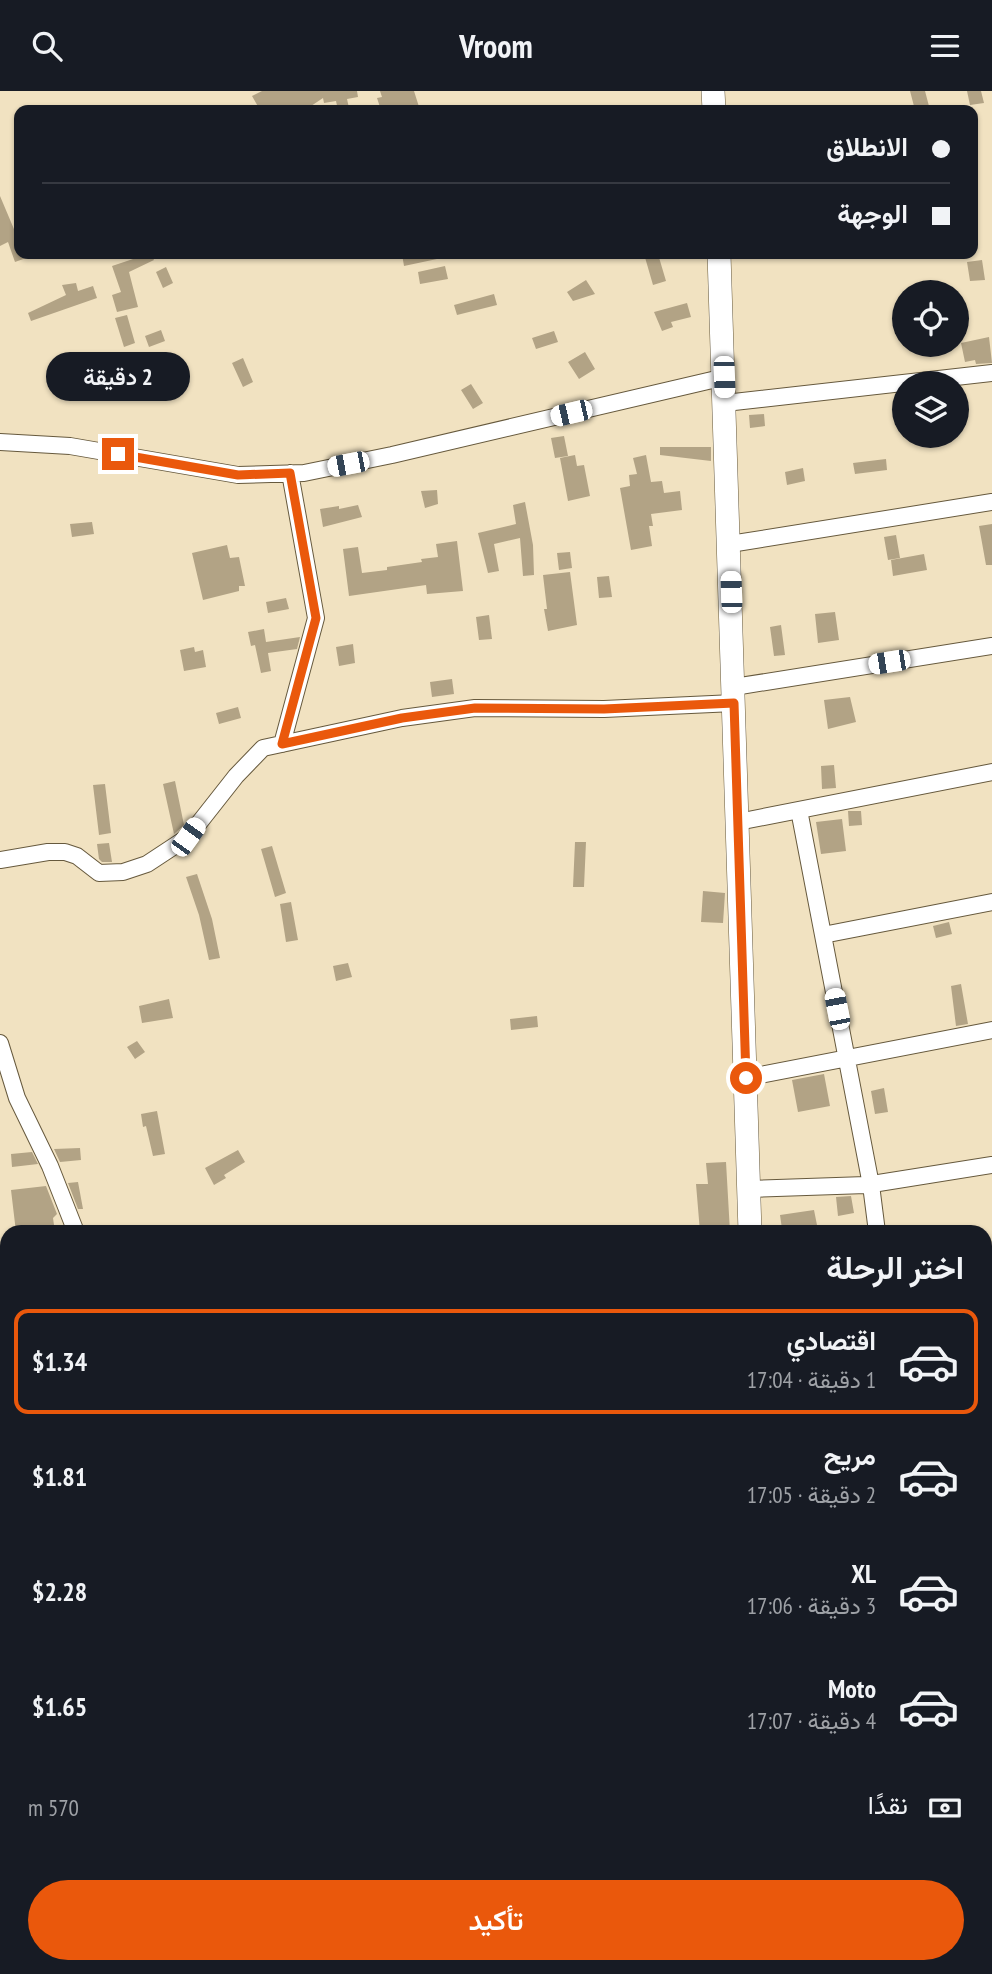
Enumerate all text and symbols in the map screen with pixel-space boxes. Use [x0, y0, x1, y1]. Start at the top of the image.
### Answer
text: Vroom [459, 25, 533, 67]
icon: search [28, 27, 66, 65]
icon: menu [926, 27, 964, 65]
text: الانطلاق [826, 130, 908, 163]
text: الوجهة [837, 197, 908, 230]
map controls [892, 280, 969, 448]
button: locate [892, 280, 969, 357]
callout: 2 دقيقة [46, 353, 190, 401]
car [713, 356, 736, 398]
text: 2 دقيقة [83, 362, 153, 391]
button: layers [892, 371, 969, 448]
car [549, 398, 594, 428]
route end [102, 438, 134, 470]
car [326, 450, 371, 478]
car [720, 571, 743, 613]
car [867, 648, 912, 676]
car [168, 814, 209, 860]
car [823, 986, 852, 1032]
route start [730, 1062, 762, 1094]
text: اختر الرحلة [826, 1246, 964, 1288]
text: اقتصادي [787, 1324, 876, 1357]
icon: car [897, 1330, 960, 1393]
text: $1.34 [32, 1345, 87, 1378]
text: 1 دقيقة · 17:04 [747, 1365, 876, 1394]
text: مريح [824, 1439, 876, 1472]
icon: car [897, 1445, 960, 1508]
text: $1.81 [32, 1460, 87, 1493]
text: 2 دقيقة · 17:05 [747, 1480, 876, 1509]
text: XL [851, 1557, 876, 1590]
icon: car [897, 1560, 960, 1623]
text: $2.28 [32, 1575, 87, 1608]
text: 3 دقيقة · 17:06 [747, 1591, 876, 1620]
text: Moto [828, 1672, 876, 1705]
icon: car [897, 1675, 960, 1738]
text: $1.65 [32, 1690, 87, 1723]
text: 4 دقيقة · 17:07 [747, 1706, 876, 1735]
text: نقدًا [868, 1788, 908, 1821]
icon: cash [926, 1789, 964, 1827]
text: 570 m [28, 1793, 79, 1822]
button: تأكيد [28, 1880, 964, 1960]

